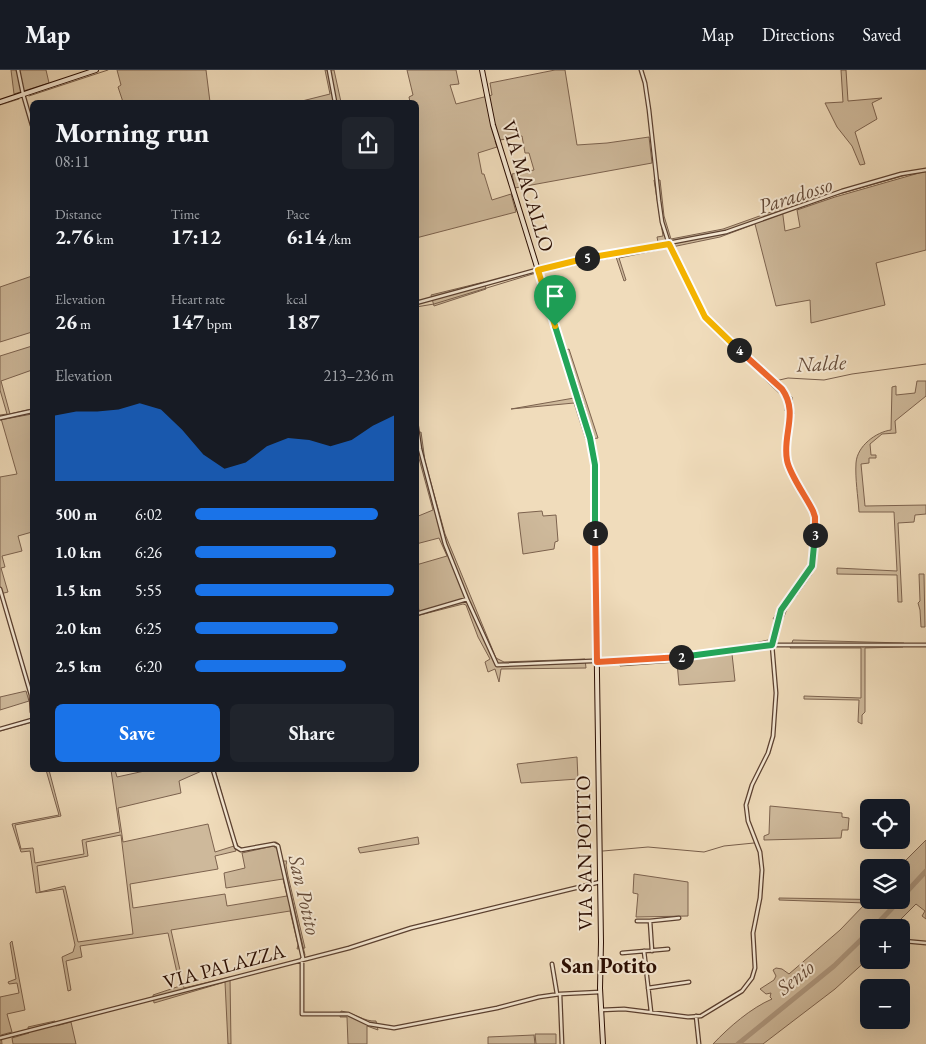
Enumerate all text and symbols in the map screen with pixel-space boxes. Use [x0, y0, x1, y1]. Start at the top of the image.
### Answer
text: Map [25, 19, 70, 50]
text: Map [702, 23, 734, 46]
text: Directions [762, 23, 834, 46]
text: Saved [862, 23, 901, 46]
text: Morning run [55, 114, 209, 150]
button: share [342, 117, 394, 169]
street label: VIA MACALLO [496, 117, 560, 255]
text: 08:11 [55, 151, 90, 172]
water label: Paradosso [754, 170, 836, 220]
text: Distance [55, 205, 102, 223]
text: Time [171, 205, 200, 223]
text: Pace [286, 205, 310, 223]
text: 2.76 [55, 223, 94, 250]
text: 17:12 [171, 223, 221, 250]
text: 6:14 [286, 223, 326, 250]
text: km [94, 230, 114, 248]
text: /km [326, 230, 351, 248]
pin: 5 [574, 246, 600, 270]
text: 5 [584, 249, 591, 267]
pin [534, 275, 576, 326]
icon: arrive [541, 282, 569, 310]
text: Elevation [55, 290, 105, 308]
text: Heart rate [171, 290, 225, 308]
text: kcal [286, 290, 307, 308]
text: 26 [55, 308, 77, 335]
text: 147 [171, 308, 204, 335]
text: 187 [286, 308, 320, 335]
text: m [77, 315, 91, 333]
text: bpm [204, 315, 232, 333]
pin: 4 [726, 338, 752, 362]
text: 4 [736, 341, 743, 359]
water label: Nalde [794, 348, 848, 378]
text: Elevation [55, 365, 113, 386]
text: 213–236 m [323, 365, 394, 386]
text: 500 m [55, 504, 97, 525]
text: 6:02 [135, 504, 162, 525]
pin: 1 [582, 520, 608, 546]
pin: 3 [802, 522, 828, 548]
text: 1 [592, 524, 599, 542]
text: 3 [812, 526, 819, 544]
text: 1.0 km [55, 542, 101, 563]
text: 6:26 [135, 542, 162, 563]
text: 1.5 km [55, 580, 101, 601]
text: 5:55 [135, 580, 162, 601]
text: 2.0 km [55, 618, 101, 639]
text: 6:25 [135, 618, 162, 639]
pin: 2 [668, 644, 694, 670]
text: 2 [678, 648, 685, 666]
text: 2.5 km [55, 656, 101, 677]
text: 6:20 [135, 656, 162, 677]
button: Save [55, 704, 220, 762]
button: Share [230, 704, 394, 762]
street label: VIA SAN POTITO [570, 775, 598, 931]
map controls [860, 799, 910, 1029]
button: locate [860, 799, 910, 849]
water label: San Potito [282, 851, 327, 938]
button: layers [860, 859, 910, 909]
button: + [860, 919, 910, 969]
street label: VIA PALAZZA [160, 937, 288, 995]
district label: San Potito [561, 951, 657, 980]
water label: Senio [769, 953, 820, 1001]
button: − [860, 979, 910, 1029]

